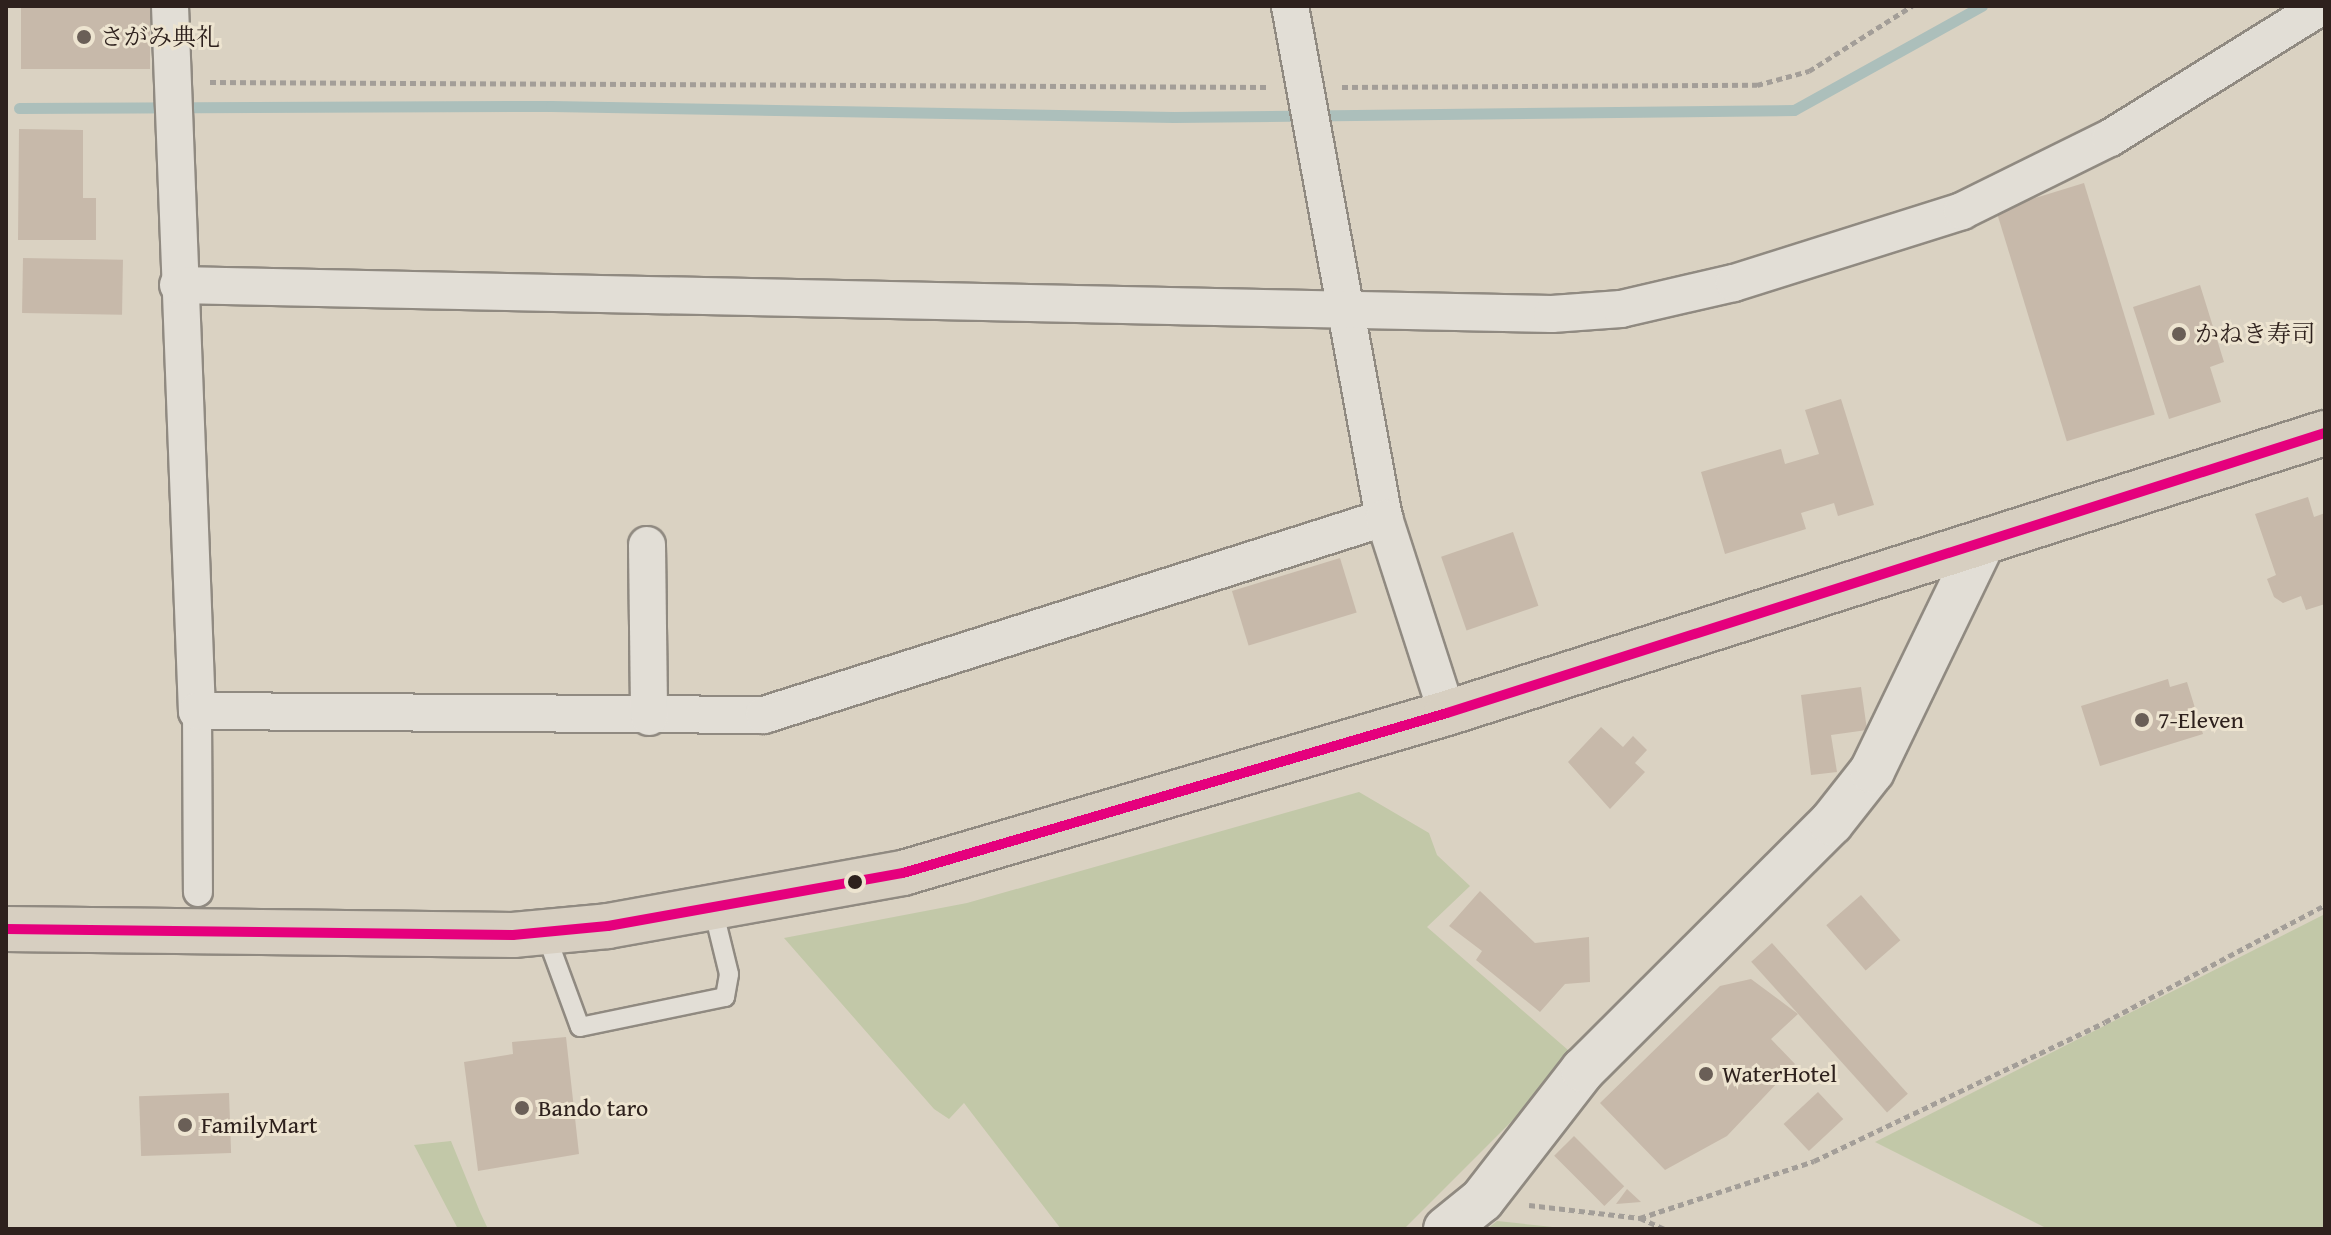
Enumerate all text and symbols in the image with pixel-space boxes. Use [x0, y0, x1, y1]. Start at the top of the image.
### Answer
place label: さがみ典礼 [100, 23, 220, 51]
marker: さがみ典礼 [75, 28, 93, 46]
place label: かねき寿司 [2195, 320, 2315, 348]
marker: かねき寿司 [2170, 325, 2188, 343]
place label: 7-Eleven [2158, 706, 2244, 734]
marker: 7-Eleven [2133, 711, 2151, 729]
unlabelled marker [847, 874, 863, 890]
place label: WaterHotel [1722, 1060, 1837, 1088]
marker: WaterHotel [1697, 1065, 1715, 1083]
place label: Bando taro [538, 1094, 648, 1122]
marker: Bando taro [513, 1099, 531, 1117]
place label: FamilyMart [201, 1111, 318, 1139]
marker: FamilyMart [176, 1116, 194, 1134]

